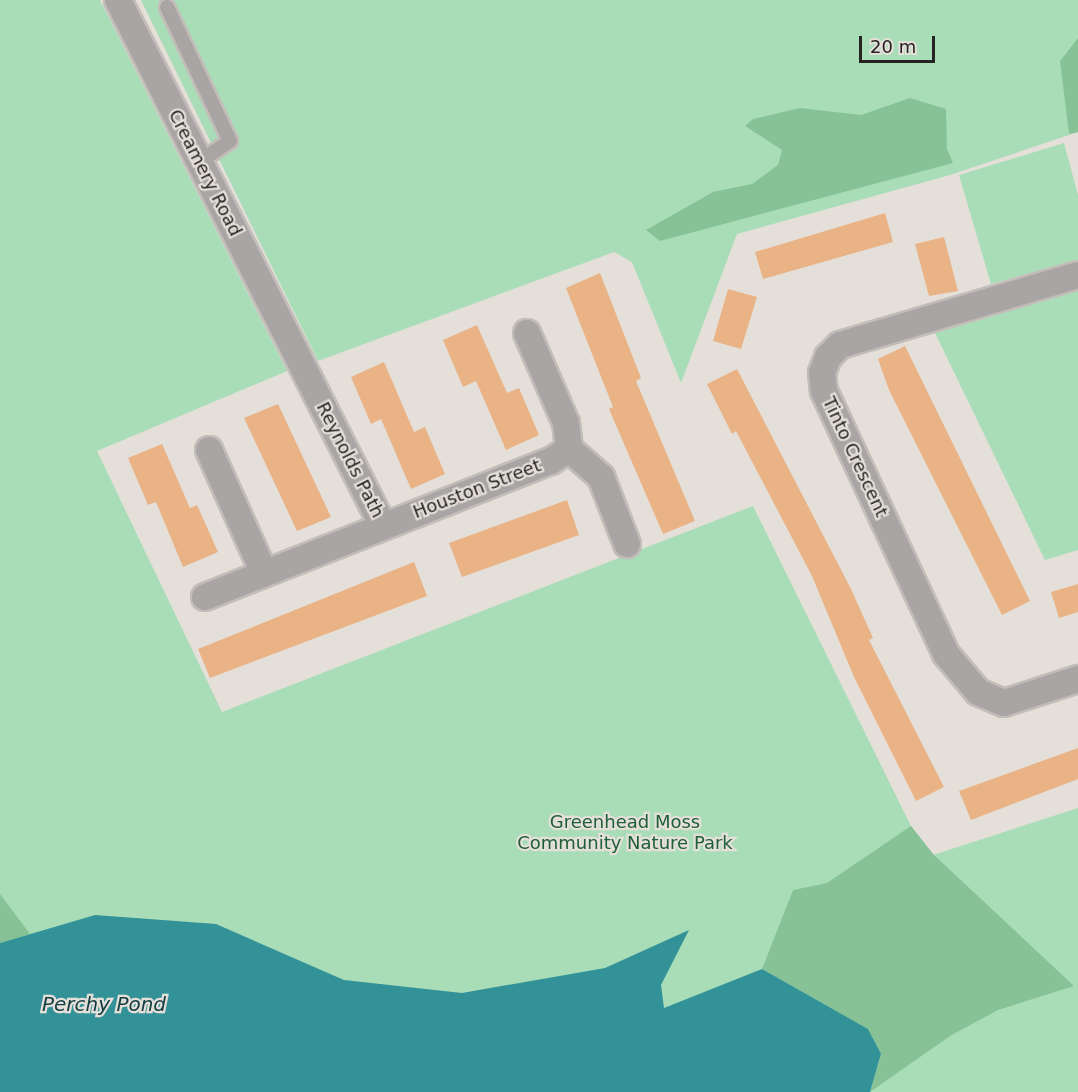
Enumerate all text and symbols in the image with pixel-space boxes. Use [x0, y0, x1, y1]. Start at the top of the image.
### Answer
scale bar [862, 24, 938, 62]
text: 20 m [870, 36, 916, 57]
street label: Creamery Road [164, 106, 246, 240]
street label: Tinto Crescent [818, 393, 892, 521]
street label: Reynolds Path [312, 399, 388, 521]
street label: Houston Street [410, 455, 544, 523]
park label: Greenhead Moss Community Nature Park [517, 812, 733, 854]
water label: Perchy Pond [42, 992, 166, 1016]

